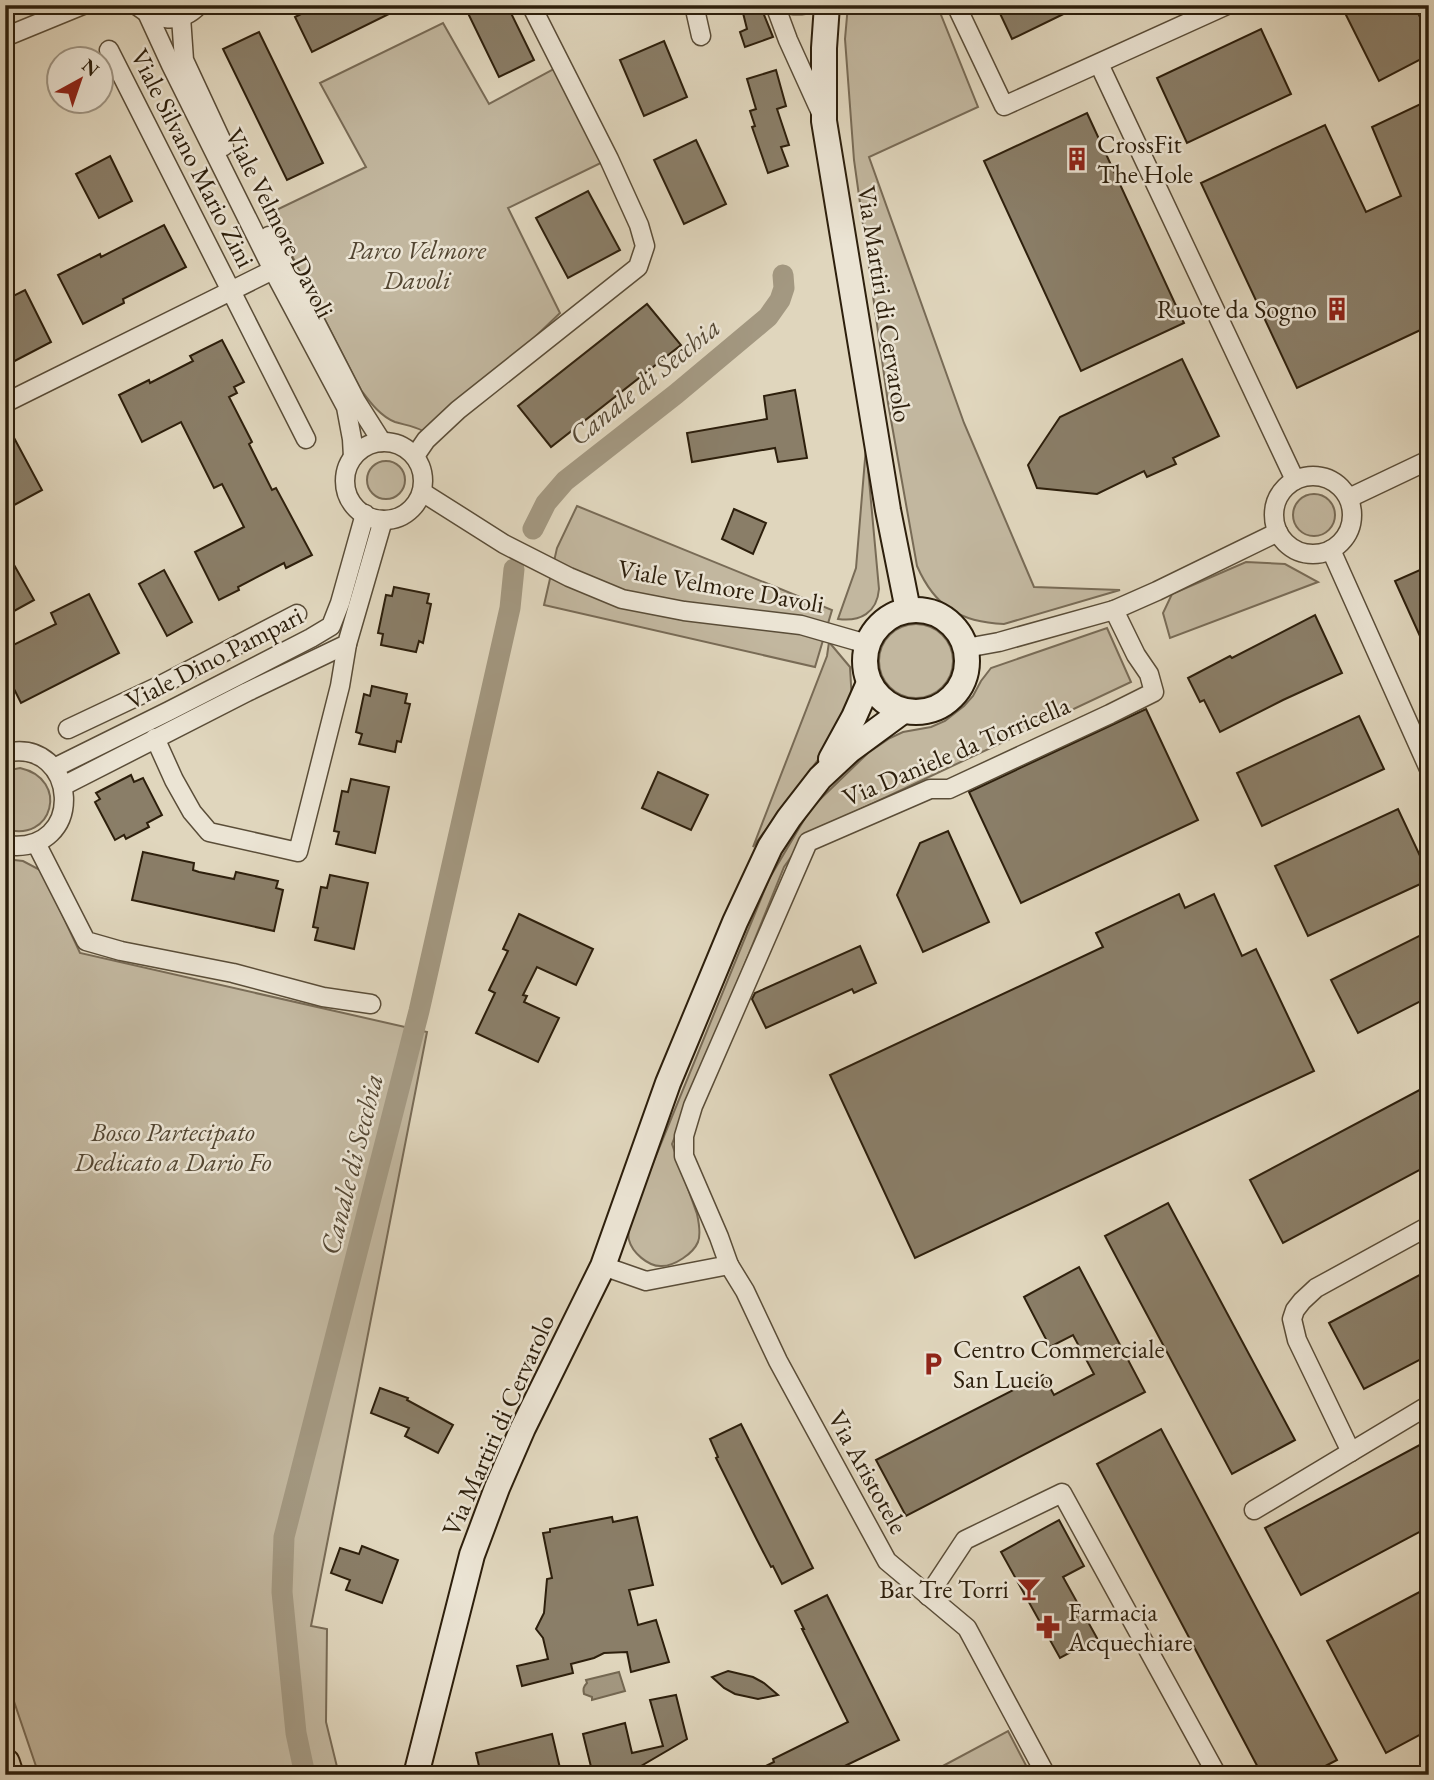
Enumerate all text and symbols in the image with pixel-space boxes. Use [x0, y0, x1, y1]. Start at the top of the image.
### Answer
street label: Viale Silvano Mario Zini [123, 43, 263, 273]
north arrow [46, 46, 116, 116]
text: N [77, 53, 105, 82]
street label: Viale Velmore Davoli [217, 122, 343, 324]
place label: CrossFit The Hole [1097, 127, 1193, 191]
building icon: CrossFit The Hole [1063, 145, 1091, 173]
street label: Via Martiri di Cervarolo [849, 183, 921, 425]
park label: Parco Velmore Davoli [348, 233, 487, 297]
place label: Ruote da Sogno [1157, 292, 1317, 326]
building icon: Ruote da Sogno [1323, 295, 1351, 323]
water label: Canale di Secchia [561, 309, 727, 453]
street label: Viale Velmore Davoli [615, 551, 827, 621]
street label: Viale Dino Pampari [119, 599, 309, 717]
street label: Via Daniele da Torricella [837, 687, 1075, 814]
water label: Canale di Secchia [311, 1070, 391, 1258]
park label: Bosco Partecipato Dedicato a Dario Fo [73, 1115, 272, 1179]
street label: Via Martiri di Cervarolo [434, 1309, 562, 1541]
place label: Centro Commerciale San Lucio [953, 1332, 1165, 1396]
parking icon: Centro Commerciale San Lucio [919, 1350, 947, 1378]
street label: Via Aristotele [820, 1404, 916, 1540]
place label: Bar Tre Torri [879, 1572, 1009, 1606]
bar icon: Bar Tre Torri [1015, 1575, 1043, 1603]
place label: Farmacia Acquechiare [1067, 1595, 1193, 1659]
pharmacy icon: Farmacia Acquechiare [1034, 1613, 1062, 1641]

